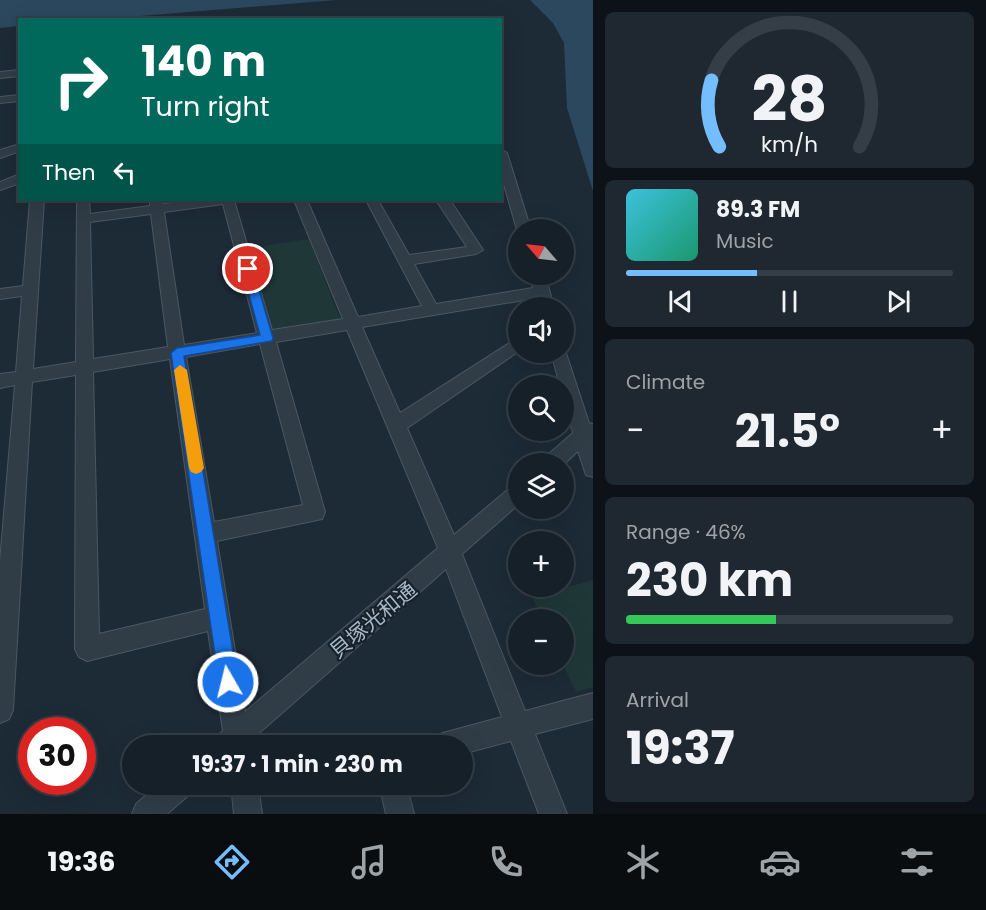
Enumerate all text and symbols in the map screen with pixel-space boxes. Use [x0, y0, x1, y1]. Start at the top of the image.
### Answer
text: 140 m [141, 32, 266, 91]
icon: right [42, 42, 120, 120]
text: 28 [751, 55, 828, 143]
text: Turn right [141, 88, 270, 125]
text: km/h [761, 129, 818, 160]
icon: left [108, 156, 141, 189]
text: Then [42, 157, 96, 188]
text: 89.3 FM [716, 194, 800, 225]
north arrow [508, 219, 574, 285]
map controls [508, 219, 574, 675]
text: Music [716, 227, 774, 255]
pin [222, 243, 273, 294]
icon: arrive [231, 252, 264, 285]
icon: previous [664, 285, 697, 318]
icon: pause [773, 285, 806, 318]
icon: next [882, 285, 915, 318]
button: sound [508, 297, 574, 363]
text: Climate [626, 368, 705, 396]
button: search [508, 375, 574, 441]
text: 21.5° [735, 400, 840, 463]
text: − [626, 407, 644, 454]
text: + [930, 407, 953, 454]
button: layers [508, 453, 574, 519]
text: Range · 46% [626, 518, 746, 546]
button: + [508, 531, 574, 597]
text: 230 km [626, 549, 793, 612]
street label: 貝塚光和通 [323, 575, 423, 665]
button: − [508, 609, 574, 675]
position arrow [196, 650, 260, 714]
text: Arrival [626, 686, 689, 714]
speed limit sign: 30 [18, 717, 96, 795]
text: 19:37 [626, 717, 735, 780]
text: 19:37 · 1 min · 230 m [192, 749, 403, 780]
icon: directions [211, 841, 253, 883]
icon: music [348, 841, 390, 883]
icon: phone [485, 841, 527, 883]
icon: climate [622, 841, 664, 883]
icon: car [759, 841, 801, 883]
icon: filters [896, 841, 938, 883]
text: 19:36 [48, 843, 116, 880]

